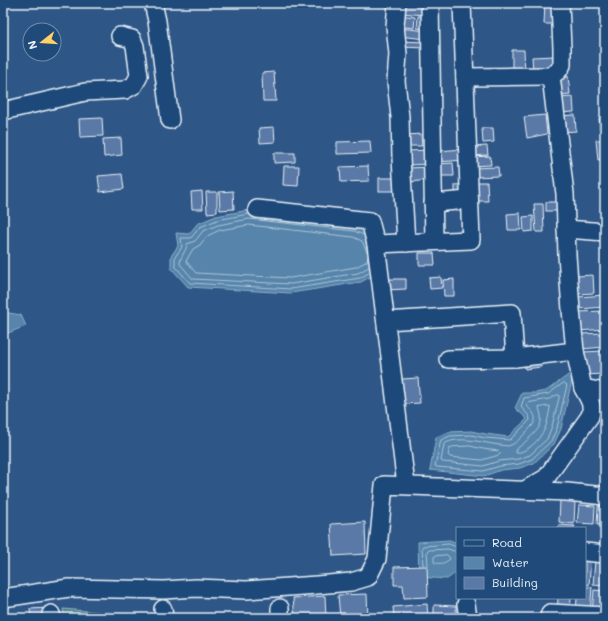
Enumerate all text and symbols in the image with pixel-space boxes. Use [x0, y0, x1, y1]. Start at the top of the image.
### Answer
north arrow [22, 22, 62, 62]
text: N [24, 39, 40, 51]
legend [456, 527, 586, 599]
text: Road [492, 534, 522, 550]
text: Water [492, 554, 529, 570]
text: Building [492, 574, 538, 590]

